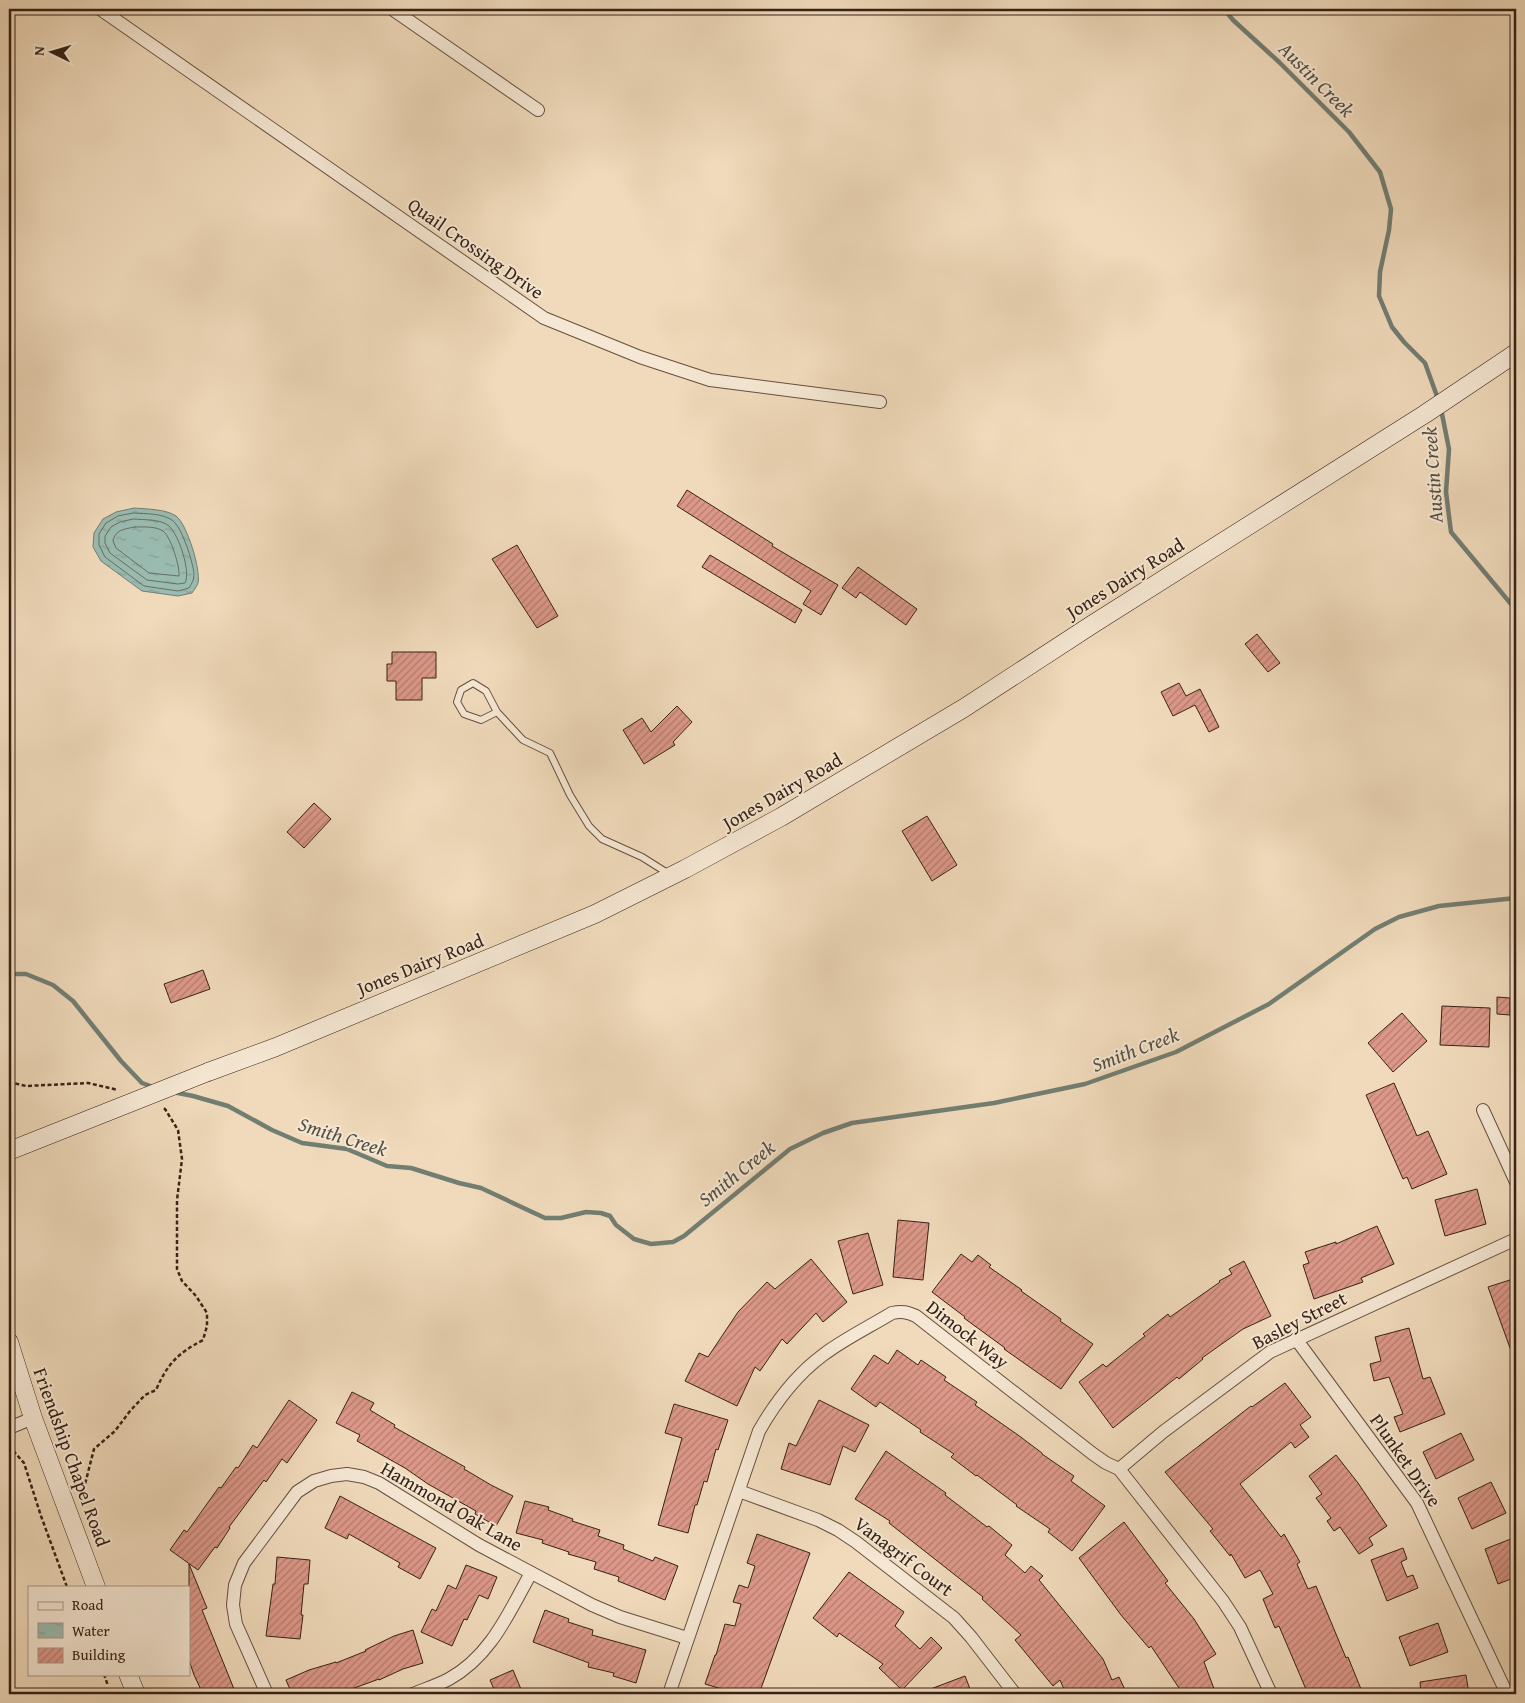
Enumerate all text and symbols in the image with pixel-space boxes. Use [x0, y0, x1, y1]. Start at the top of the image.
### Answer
north arrow [28, 28, 78, 78]
water label: Austin Creek [1272, 34, 1362, 124]
text: N [29, 45, 49, 56]
street label: Quail Crossing Drive [402, 190, 550, 306]
water label: Austin Creek [1414, 425, 1450, 525]
street label: Jones Dairy Road [1059, 530, 1190, 626]
street label: Jones Dairy Road [715, 745, 848, 838]
street label: Jones Dairy Road [351, 926, 488, 1003]
water label: Smith Creek [1087, 1019, 1184, 1079]
water label: Smith Creek [295, 1109, 392, 1163]
water label: Smith Creek [691, 1132, 781, 1213]
street label: Basley Street [1247, 1284, 1352, 1356]
street label: Dimock Way [921, 1293, 1016, 1376]
street label: Friendship Chapel Road [27, 1364, 118, 1551]
street label: Plunket Drive [1364, 1408, 1449, 1512]
street label: Hammond Oak Lane [376, 1454, 528, 1558]
street label: Vanagrif Court [849, 1509, 960, 1603]
legend [28, 1586, 190, 1676]
text: Road [72, 1594, 103, 1615]
text: Water [72, 1620, 110, 1641]
text: Building [72, 1644, 126, 1665]

